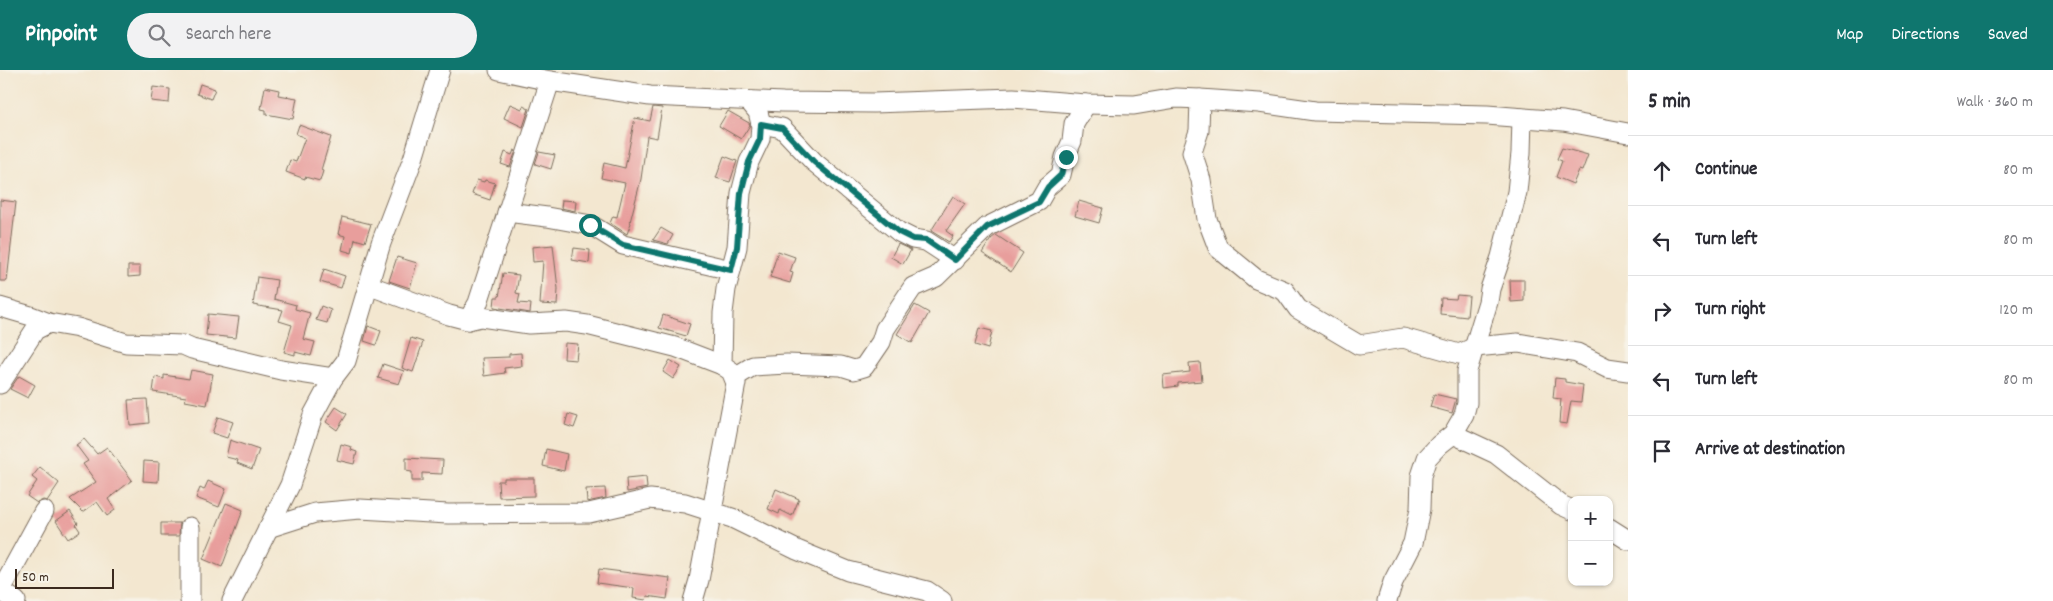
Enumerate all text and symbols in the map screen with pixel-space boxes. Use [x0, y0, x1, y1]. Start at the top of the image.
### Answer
search box [127, 13, 477, 58]
text: Pinpoint [25, 18, 97, 52]
icon: search [145, 21, 173, 49]
text: Search here [185, 22, 271, 49]
text: Map [1836, 23, 1863, 48]
text: Directions [1891, 23, 1960, 48]
text: Saved [1988, 23, 2028, 48]
text: 5 min [1648, 88, 1691, 118]
text: Walk · 360 m [1957, 91, 2033, 114]
route end [1055, 146, 1078, 169]
icon: ahead [1648, 157, 1676, 185]
text: Continue [1695, 157, 1757, 184]
text: 80 m [2003, 159, 2033, 182]
route start [579, 214, 602, 237]
icon: left [1648, 227, 1676, 255]
text: Turn left [1695, 227, 1758, 254]
text: 80 m [2003, 229, 2033, 252]
icon: right [1648, 297, 1676, 325]
text: Turn right [1695, 297, 1766, 324]
text: 120 m [1999, 299, 2033, 322]
icon: left [1648, 367, 1676, 395]
text: Turn left [1695, 367, 1758, 394]
text: 80 m [2003, 369, 2033, 392]
icon: arrive [1648, 437, 1676, 465]
text: Arrive at destination [1695, 437, 1845, 464]
map controls [1568, 496, 1613, 586]
button: + [1568, 496, 1613, 541]
button: − [1568, 541, 1613, 586]
scale bar [15, 566, 114, 589]
text: 50 m [22, 568, 49, 588]

